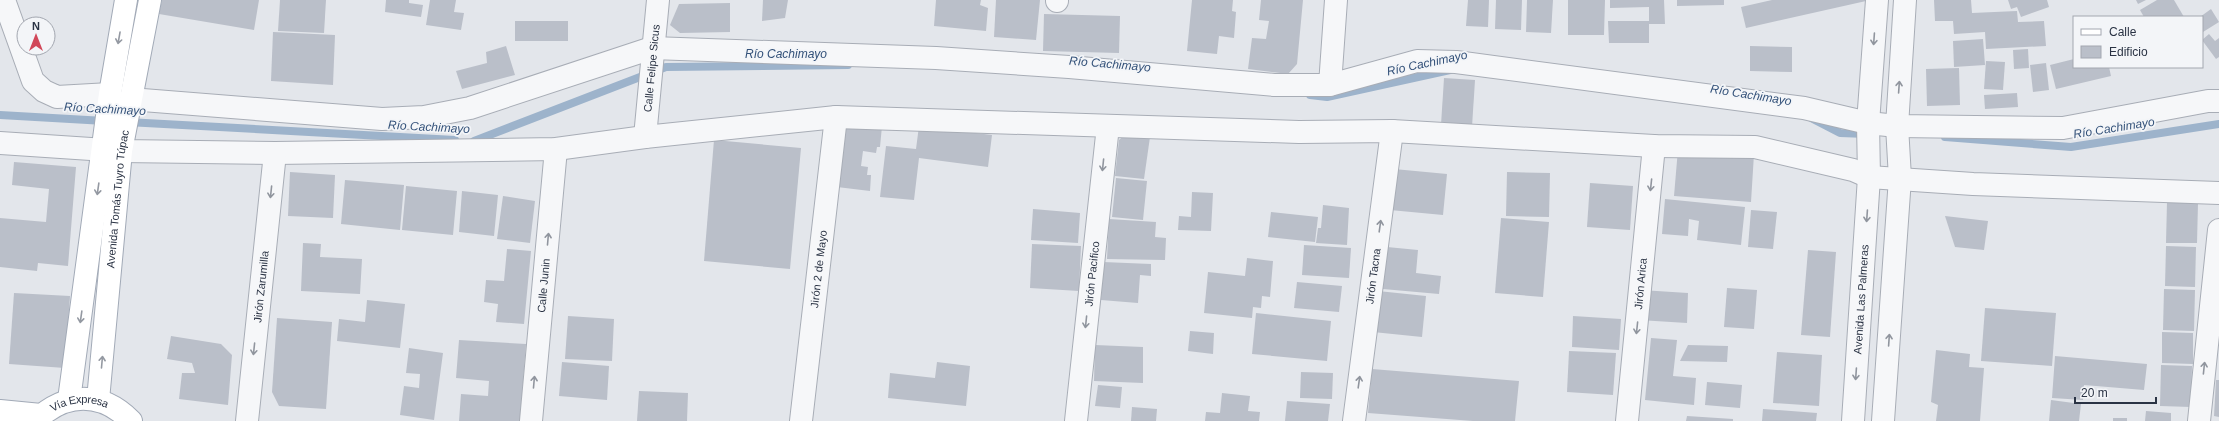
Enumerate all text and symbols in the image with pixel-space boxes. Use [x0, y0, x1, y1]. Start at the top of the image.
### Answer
north arrow [16, 16, 56, 56]
legend [2073, 16, 2203, 68]
text: N [32, 20, 40, 32]
street label: Calle Felipe Sicus [641, 23, 662, 113]
text: Calle [2109, 25, 2137, 39]
one-way arrow [115, 32, 123, 45]
one-way arrow [1871, 32, 1878, 45]
text: Edificio [2109, 45, 2148, 59]
water label: Río Cachimayo [745, 47, 827, 61]
water label: Río Cachimayo [1385, 48, 1469, 78]
water label: Río Cachimayo [1069, 53, 1152, 75]
one-way arrow [1896, 81, 1903, 94]
water label: Río Cachimayo [1709, 82, 1793, 108]
water label: Río Cachimayo [64, 100, 147, 118]
water label: Río Cachimayo [2072, 115, 2156, 141]
water label: Río Cachimayo [388, 118, 471, 136]
street label: Avenida Tomás Tuyro Túpac [104, 128, 131, 269]
one-way arrow [1100, 158, 1107, 171]
one-way arrow [1647, 178, 1654, 191]
one-way arrow [94, 182, 102, 195]
one-way arrow [267, 185, 275, 198]
one-way arrow [1863, 209, 1870, 222]
one-way arrow [1376, 220, 1383, 233]
street label: Jirón 2 de Mayo [808, 229, 829, 309]
one-way arrow [544, 233, 551, 246]
street label: Jirón Pacifico [1082, 241, 1101, 307]
street label: Avenida Las Palmeras [1851, 243, 1871, 355]
street label: Jirón Tacna [1363, 247, 1383, 305]
street label: Jirón Zarumilla [251, 249, 271, 323]
street label: Jirón Arica [1632, 257, 1649, 310]
street label: Calle Junin [535, 258, 552, 313]
one-way arrow [77, 310, 85, 323]
one-way arrow [1083, 315, 1090, 328]
one-way arrow [1633, 321, 1640, 334]
one-way arrow [1885, 334, 1892, 347]
one-way arrow [251, 342, 258, 355]
one-way arrow [98, 356, 106, 369]
one-way arrow [2201, 362, 2208, 375]
one-way arrow [1853, 367, 1860, 380]
one-way arrow [531, 376, 538, 389]
one-way arrow [1355, 376, 1363, 389]
scale bar [2075, 379, 2156, 405]
text: 20 m [2081, 386, 2108, 400]
street label: Vía Expresa [48, 393, 111, 414]

